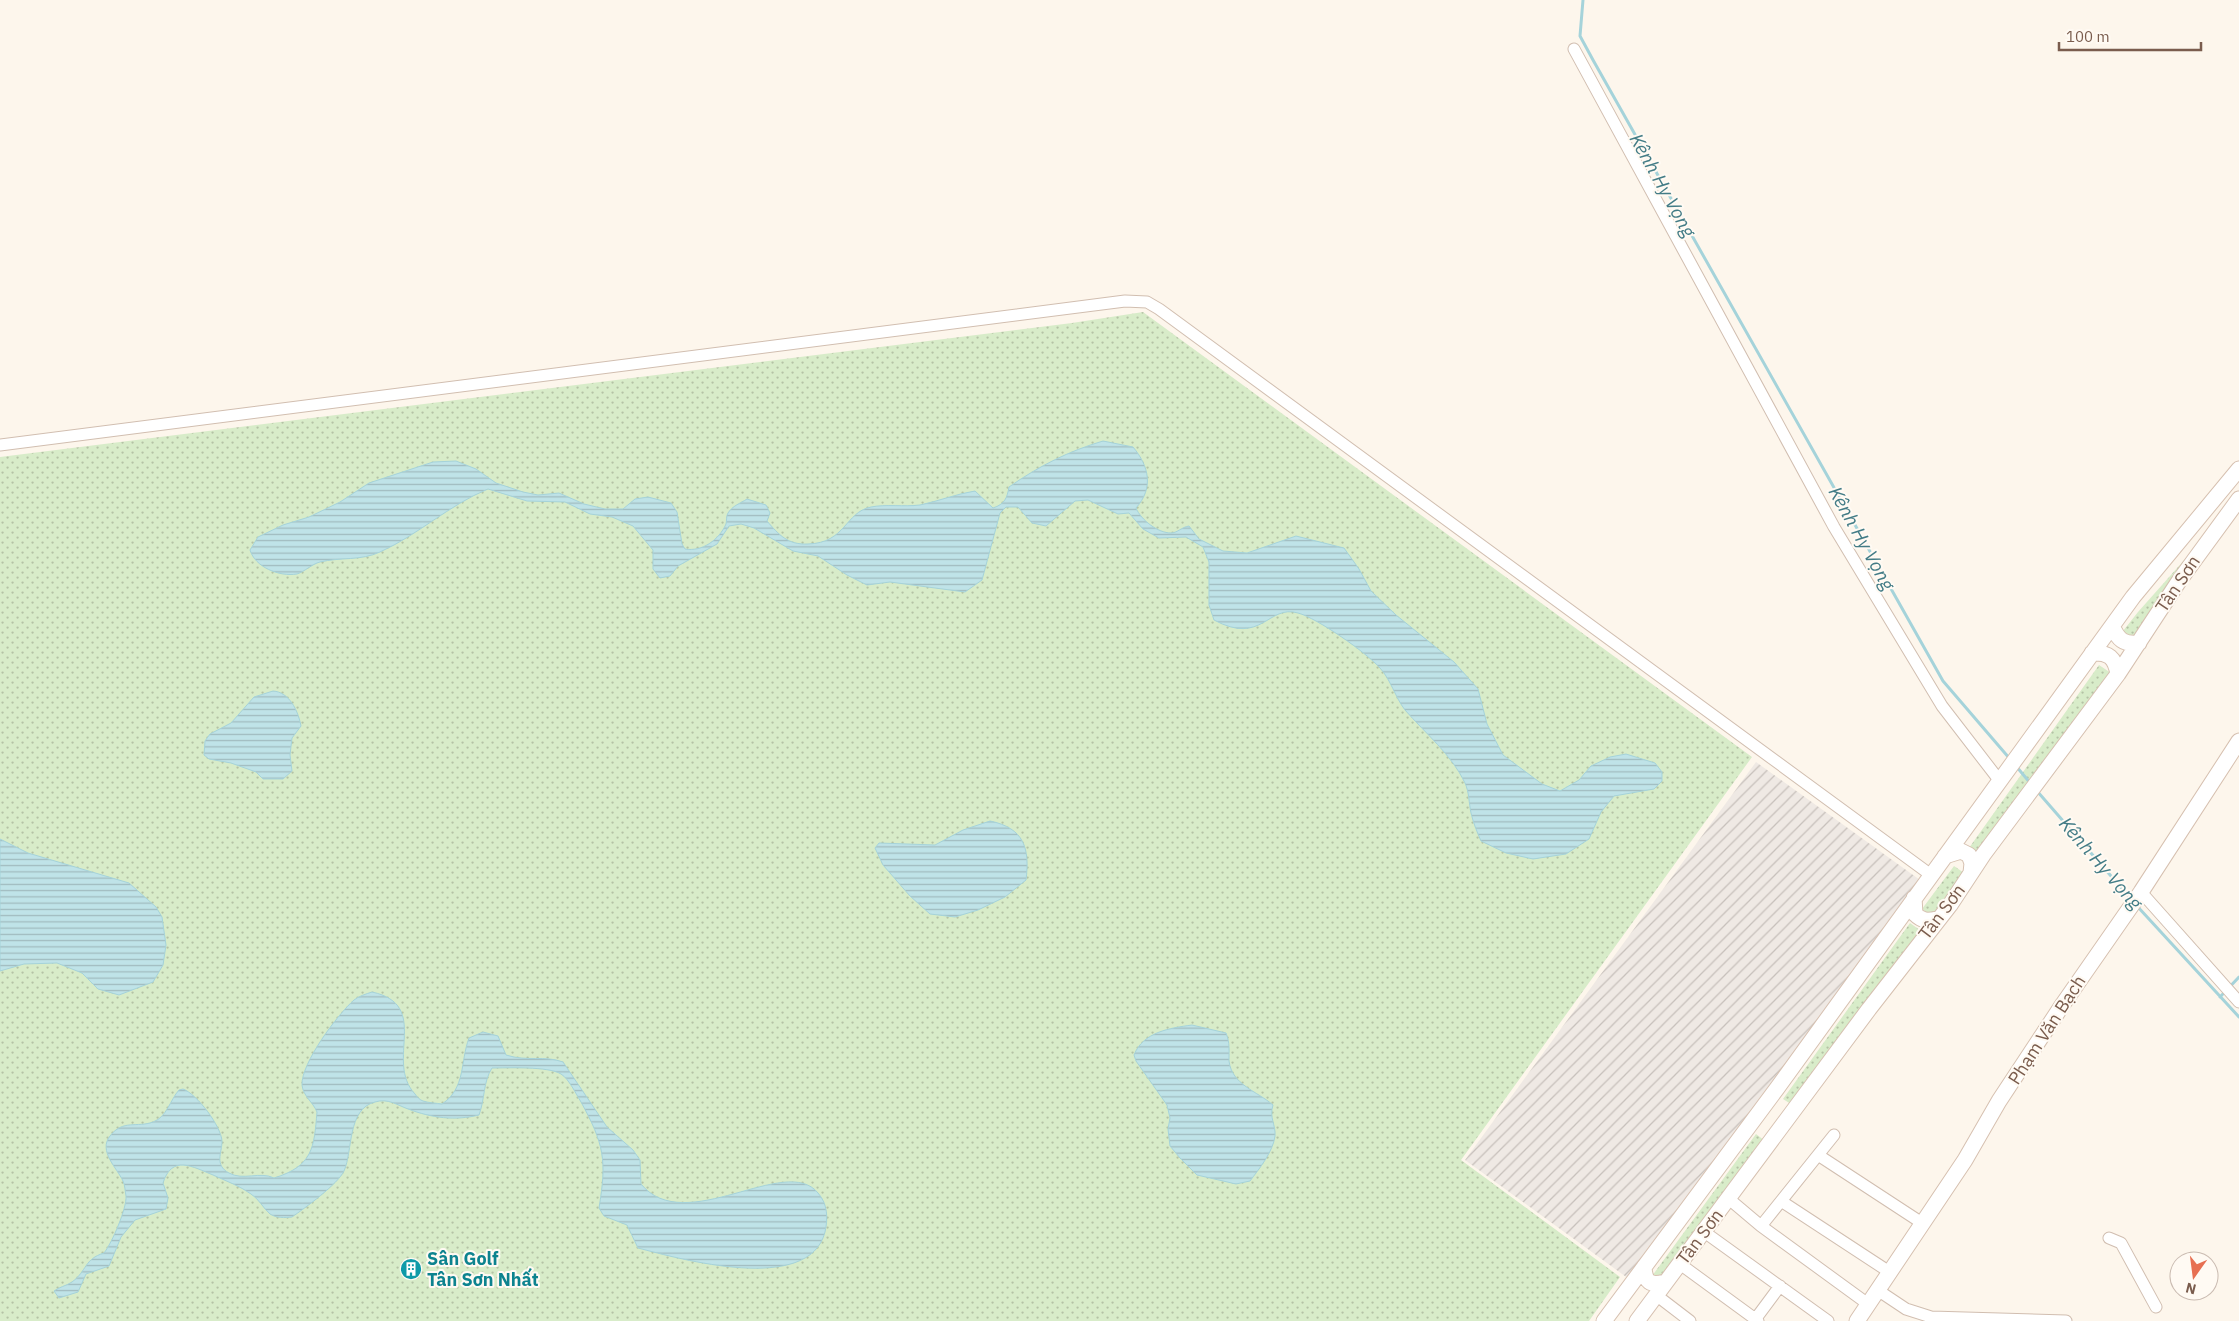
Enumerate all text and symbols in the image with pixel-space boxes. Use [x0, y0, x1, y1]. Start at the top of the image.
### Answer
scale bar [2059, 20, 2202, 52]
text: 100 m [2066, 27, 2110, 46]
water label: Kênh Hy Vọng [1625, 129, 1702, 242]
water label: Kênh Hy Vọng [1824, 482, 1901, 595]
street label: Tân Sơn [2150, 551, 2205, 617]
water label: Kênh Hy Vọng [2054, 812, 2149, 915]
street label: Tân Sơn [1913, 879, 1970, 944]
street label: Phạm Văn Bạch [2003, 971, 2090, 1089]
street label: Tân Sơn [1671, 1204, 1728, 1269]
place label: Sân Golf Tân Sơn Nhất [427, 1247, 539, 1291]
north arrow [2169, 1251, 2219, 1301]
building icon: Sân Golf Tân Sơn Nhất [399, 1257, 423, 1281]
text: N [2184, 1279, 2198, 1299]

